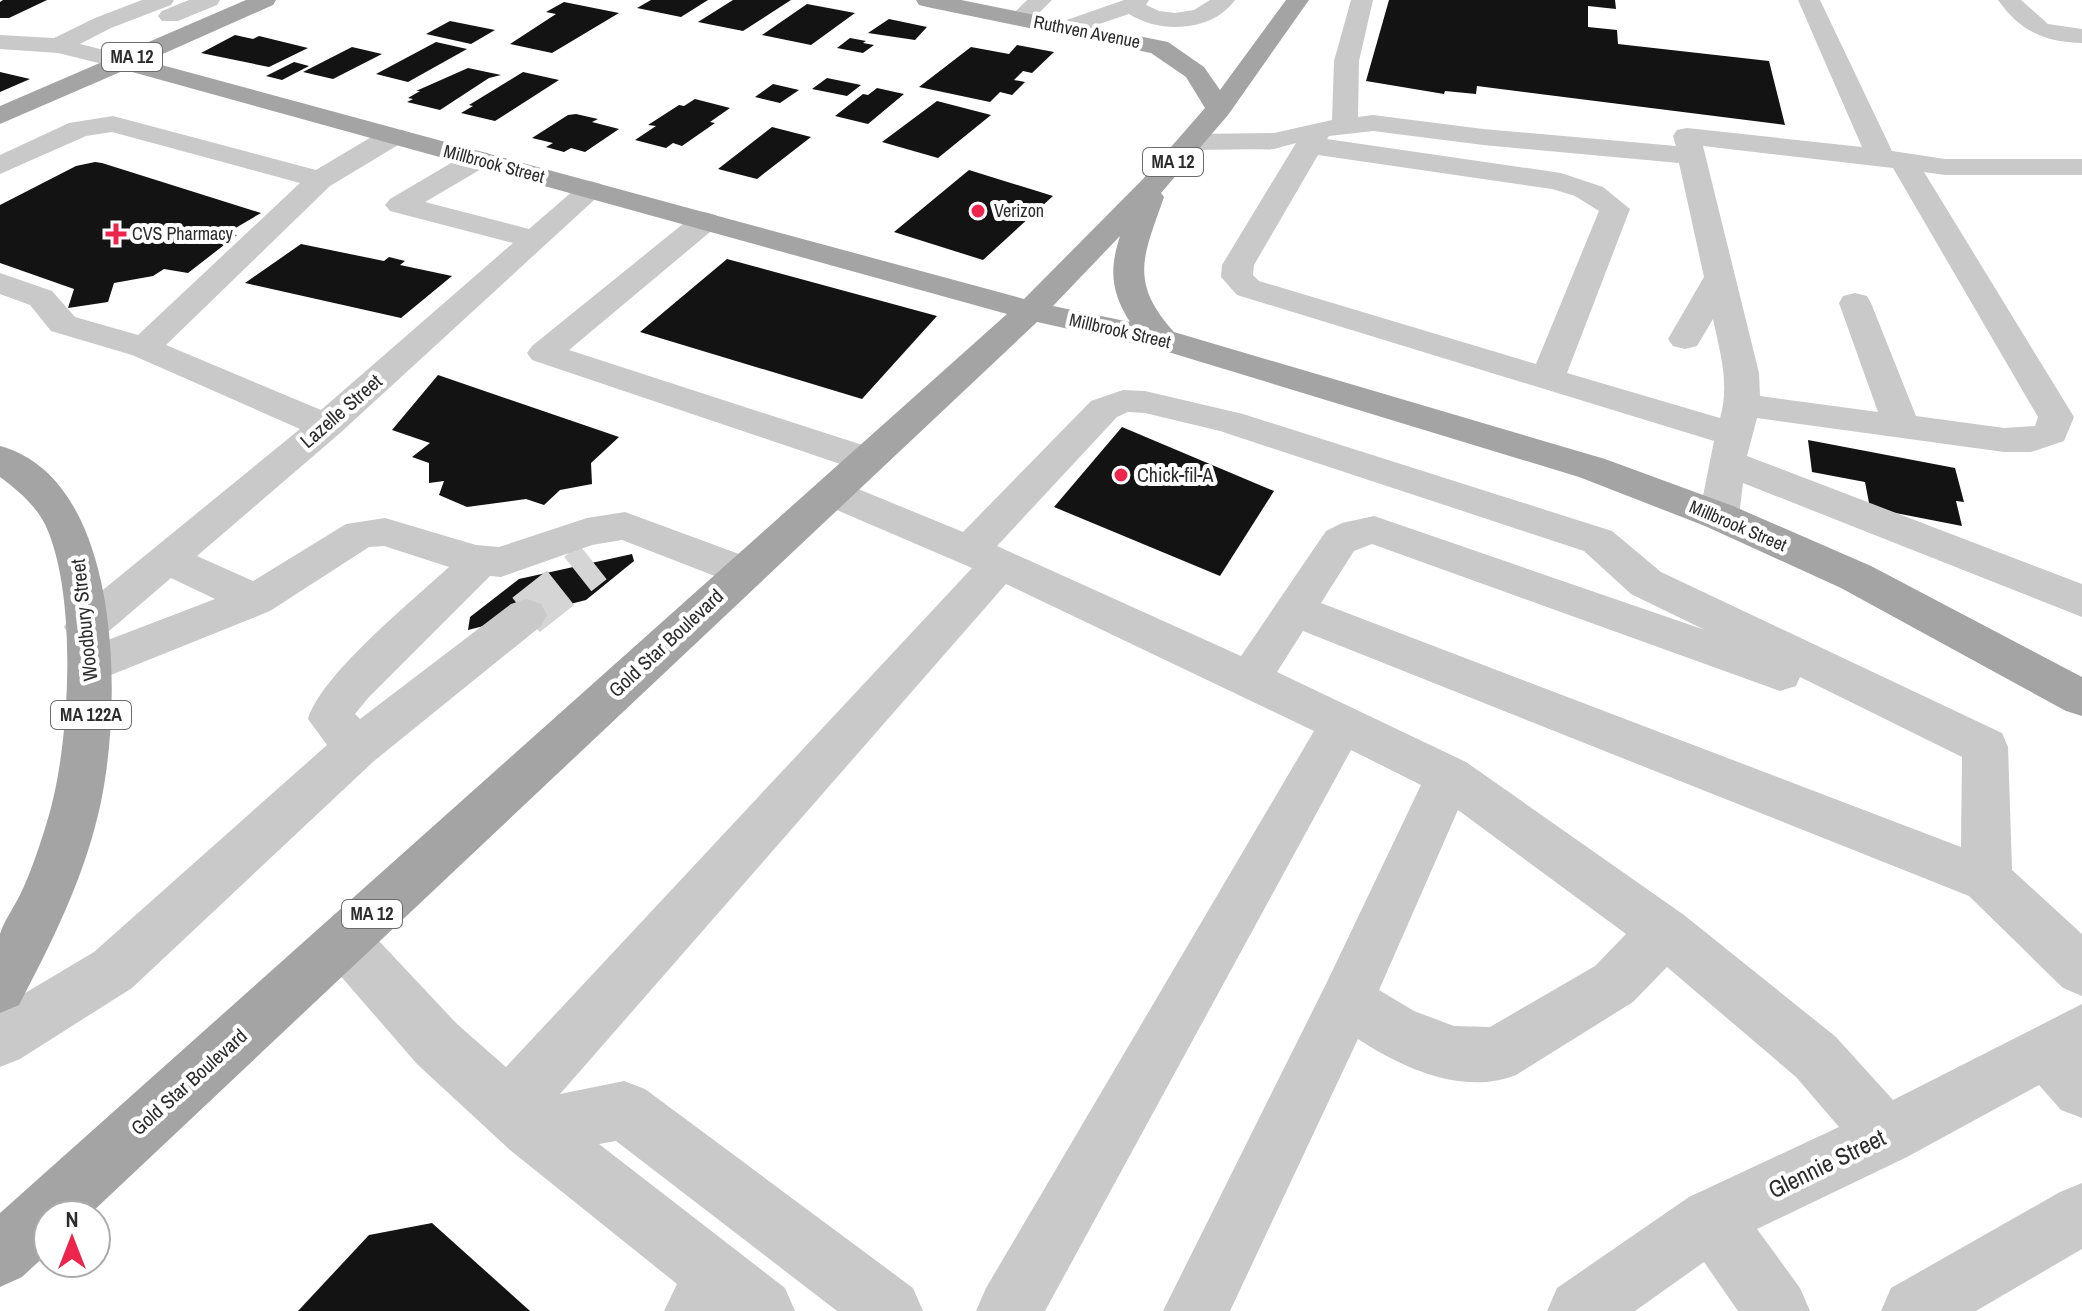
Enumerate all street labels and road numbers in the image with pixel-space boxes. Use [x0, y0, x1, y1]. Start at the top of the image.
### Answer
street label: Ruthven Avenue [1032, 9, 1143, 54]
road number: MA 12 [102, 43, 162, 71]
street label: Millbrook Street [441, 138, 547, 189]
road number: MA 12 [1143, 148, 1203, 176]
street label: Millbrook Street [1067, 307, 1173, 354]
street label: Lazelle Street [294, 367, 388, 454]
street label: Millbrook Street [1686, 494, 1791, 557]
street label: Woodbury Street [64, 557, 103, 683]
street label: Gold Star Boulevard [602, 582, 729, 703]
road number: MA 122A [51, 701, 131, 729]
road number: MA 12 [342, 900, 402, 928]
street label: Gold Star Boulevard [125, 1022, 253, 1141]
street label: Glennie Street [1763, 1121, 1891, 1205]

